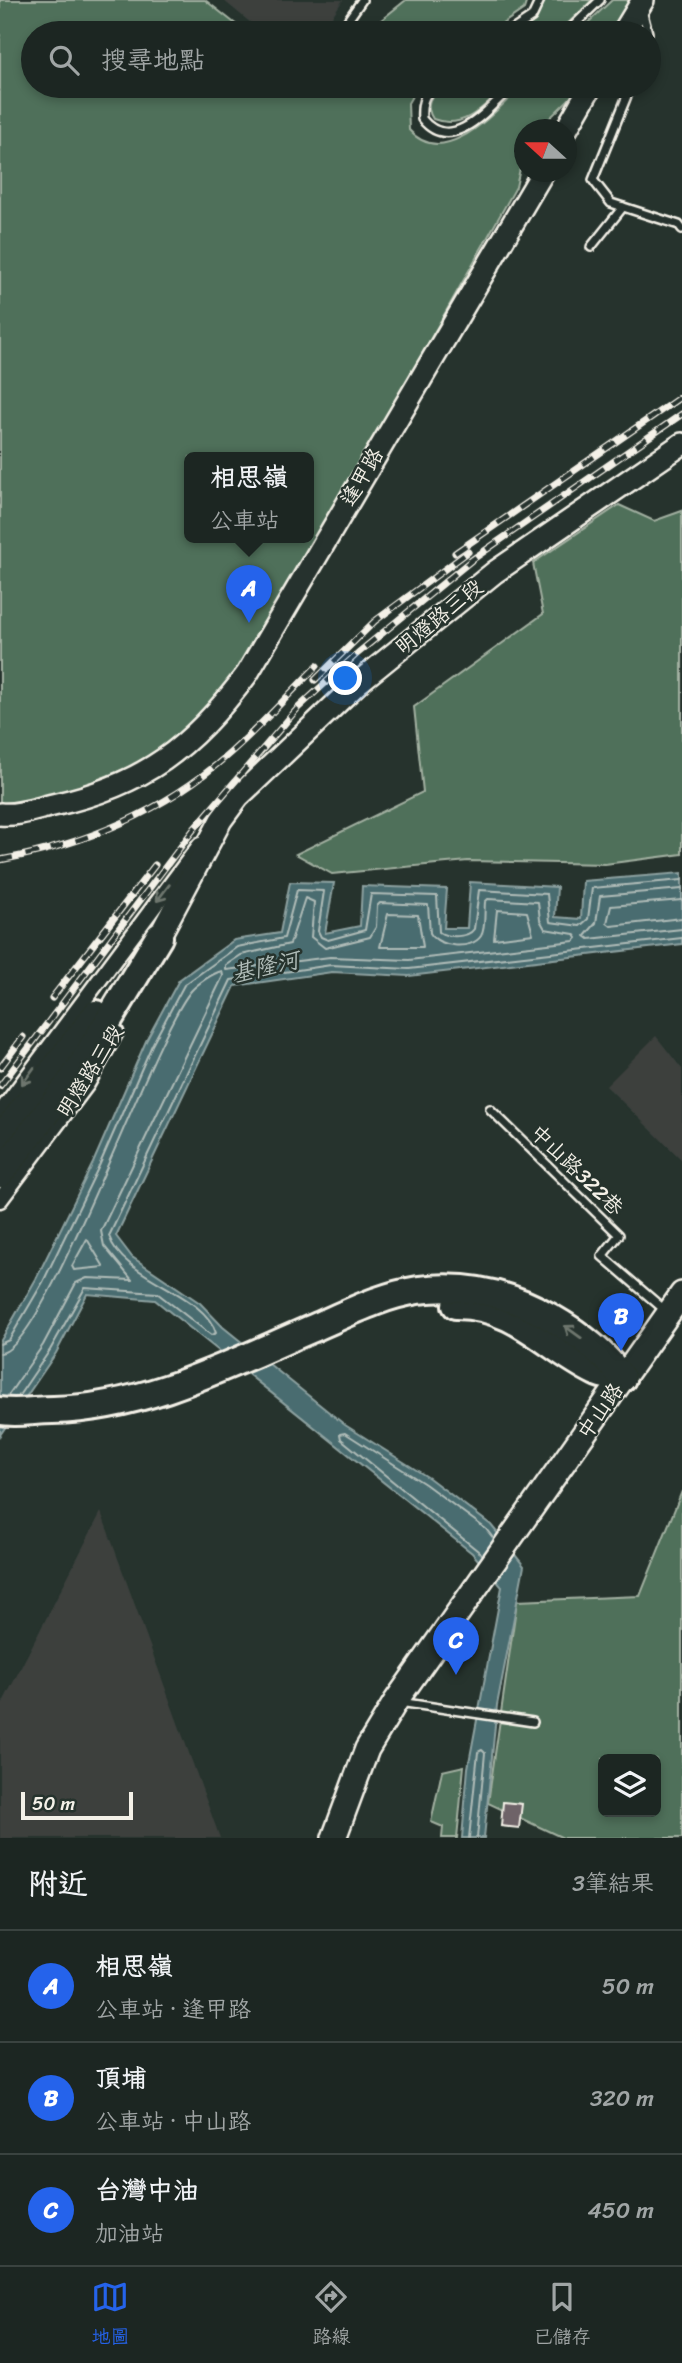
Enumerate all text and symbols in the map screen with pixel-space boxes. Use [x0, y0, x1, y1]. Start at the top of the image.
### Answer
search box [21, 21, 661, 98]
text: 搜尋地點 [101, 37, 205, 83]
icon: search [45, 41, 83, 79]
north arrow [514, 119, 577, 182]
street label: 逢甲路 [330, 440, 394, 514]
popup [184, 452, 314, 543]
text: 相思嶺 [210, 454, 288, 500]
text: 公車站 [210, 500, 279, 541]
pin: A [226, 565, 272, 623]
street label: 明燈路三段 [386, 569, 492, 665]
your location [328, 661, 362, 695]
one-way arrow [156, 883, 171, 902]
water label: 基隆河 [227, 938, 307, 995]
street label: 明燈路三段 [46, 1016, 134, 1126]
one-way arrow [20, 1066, 35, 1084]
street label: 中山路322巷 [521, 1115, 633, 1225]
pin: B [598, 1293, 644, 1351]
one-way arrow [564, 1325, 583, 1339]
street label: 中山路 [566, 1374, 634, 1448]
pin: C [433, 1617, 479, 1675]
map controls [598, 1754, 661, 1817]
button: layers [598, 1754, 661, 1817]
text: 50 m [32, 1787, 75, 1820]
scale bar [21, 1789, 133, 1821]
text: 附近 [28, 1857, 88, 1911]
text: 3筆結果 [572, 1863, 654, 1904]
text: 相思嶺 [95, 1943, 173, 1989]
text: A [43, 1966, 59, 2007]
text: 50 m [602, 1966, 654, 2007]
text: 公車站 · 逢甲路 [95, 1989, 251, 2030]
text: 頂埔 [95, 2055, 147, 2101]
text: B [44, 2078, 58, 2119]
text: 320 m [590, 2078, 654, 2119]
text: 公車站 · 中山路 [95, 2101, 251, 2142]
text: 台灣中油 [95, 2167, 199, 2213]
text: C [44, 2190, 58, 2231]
text: 450 m [587, 2190, 654, 2231]
text: 加油站 [95, 2213, 164, 2254]
tab: 地圖 [91, 2278, 130, 2353]
tab: 路線 [312, 2278, 351, 2353]
tab: 已儲存 [533, 2278, 591, 2353]

